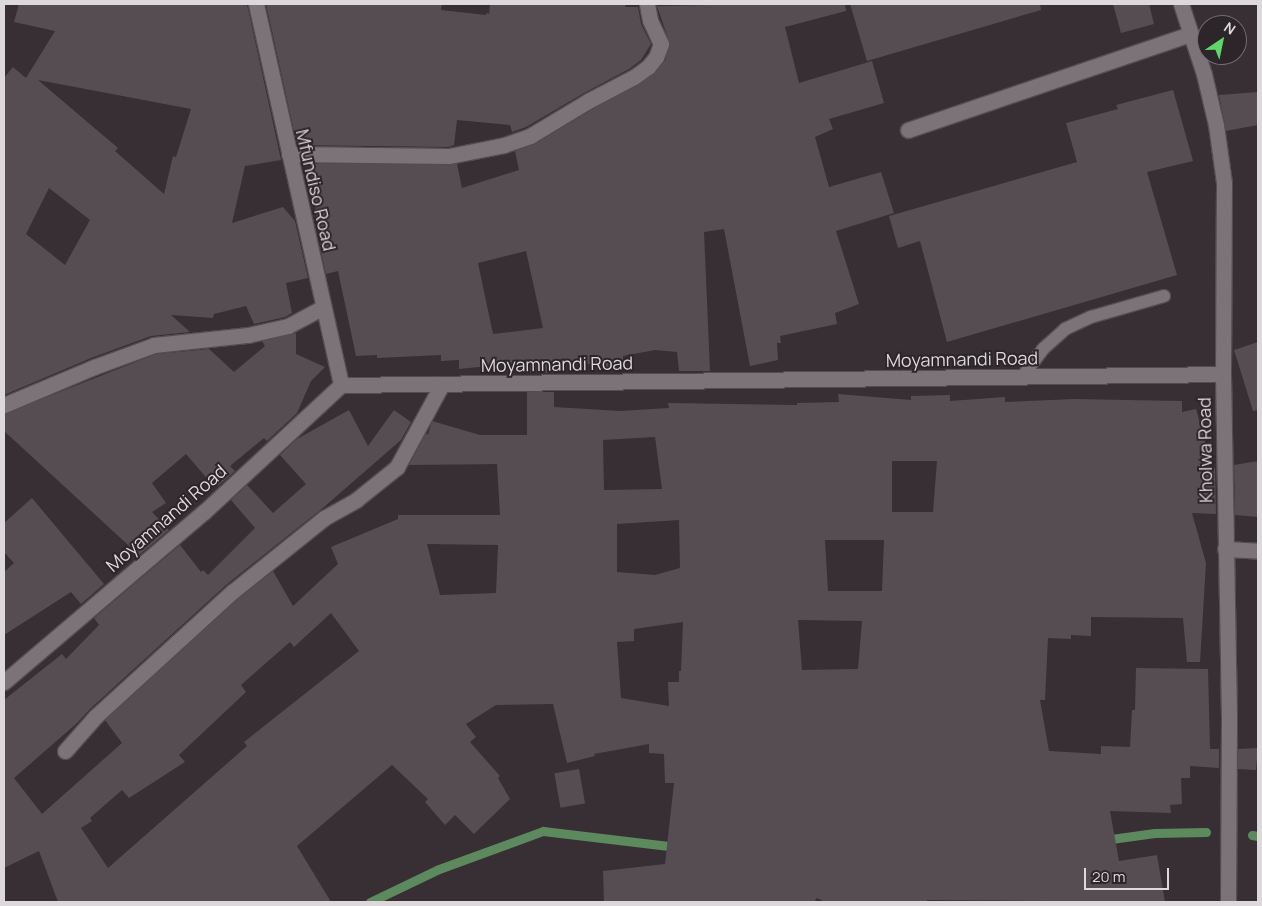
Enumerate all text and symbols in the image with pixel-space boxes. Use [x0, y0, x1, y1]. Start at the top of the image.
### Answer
north arrow [1197, 15, 1247, 65]
text: N [1221, 17, 1240, 39]
street label: Mfundiso Road [292, 127, 340, 253]
street label: Moyamnandi Road [886, 347, 1038, 371]
street label: Moyamnandi Road [481, 352, 633, 376]
street label: Kholwa Road [1193, 397, 1217, 503]
street label: Moyamnandi Road [101, 460, 231, 576]
scale bar [1087, 858, 1172, 890]
text: 20 m [1092, 866, 1125, 887]

